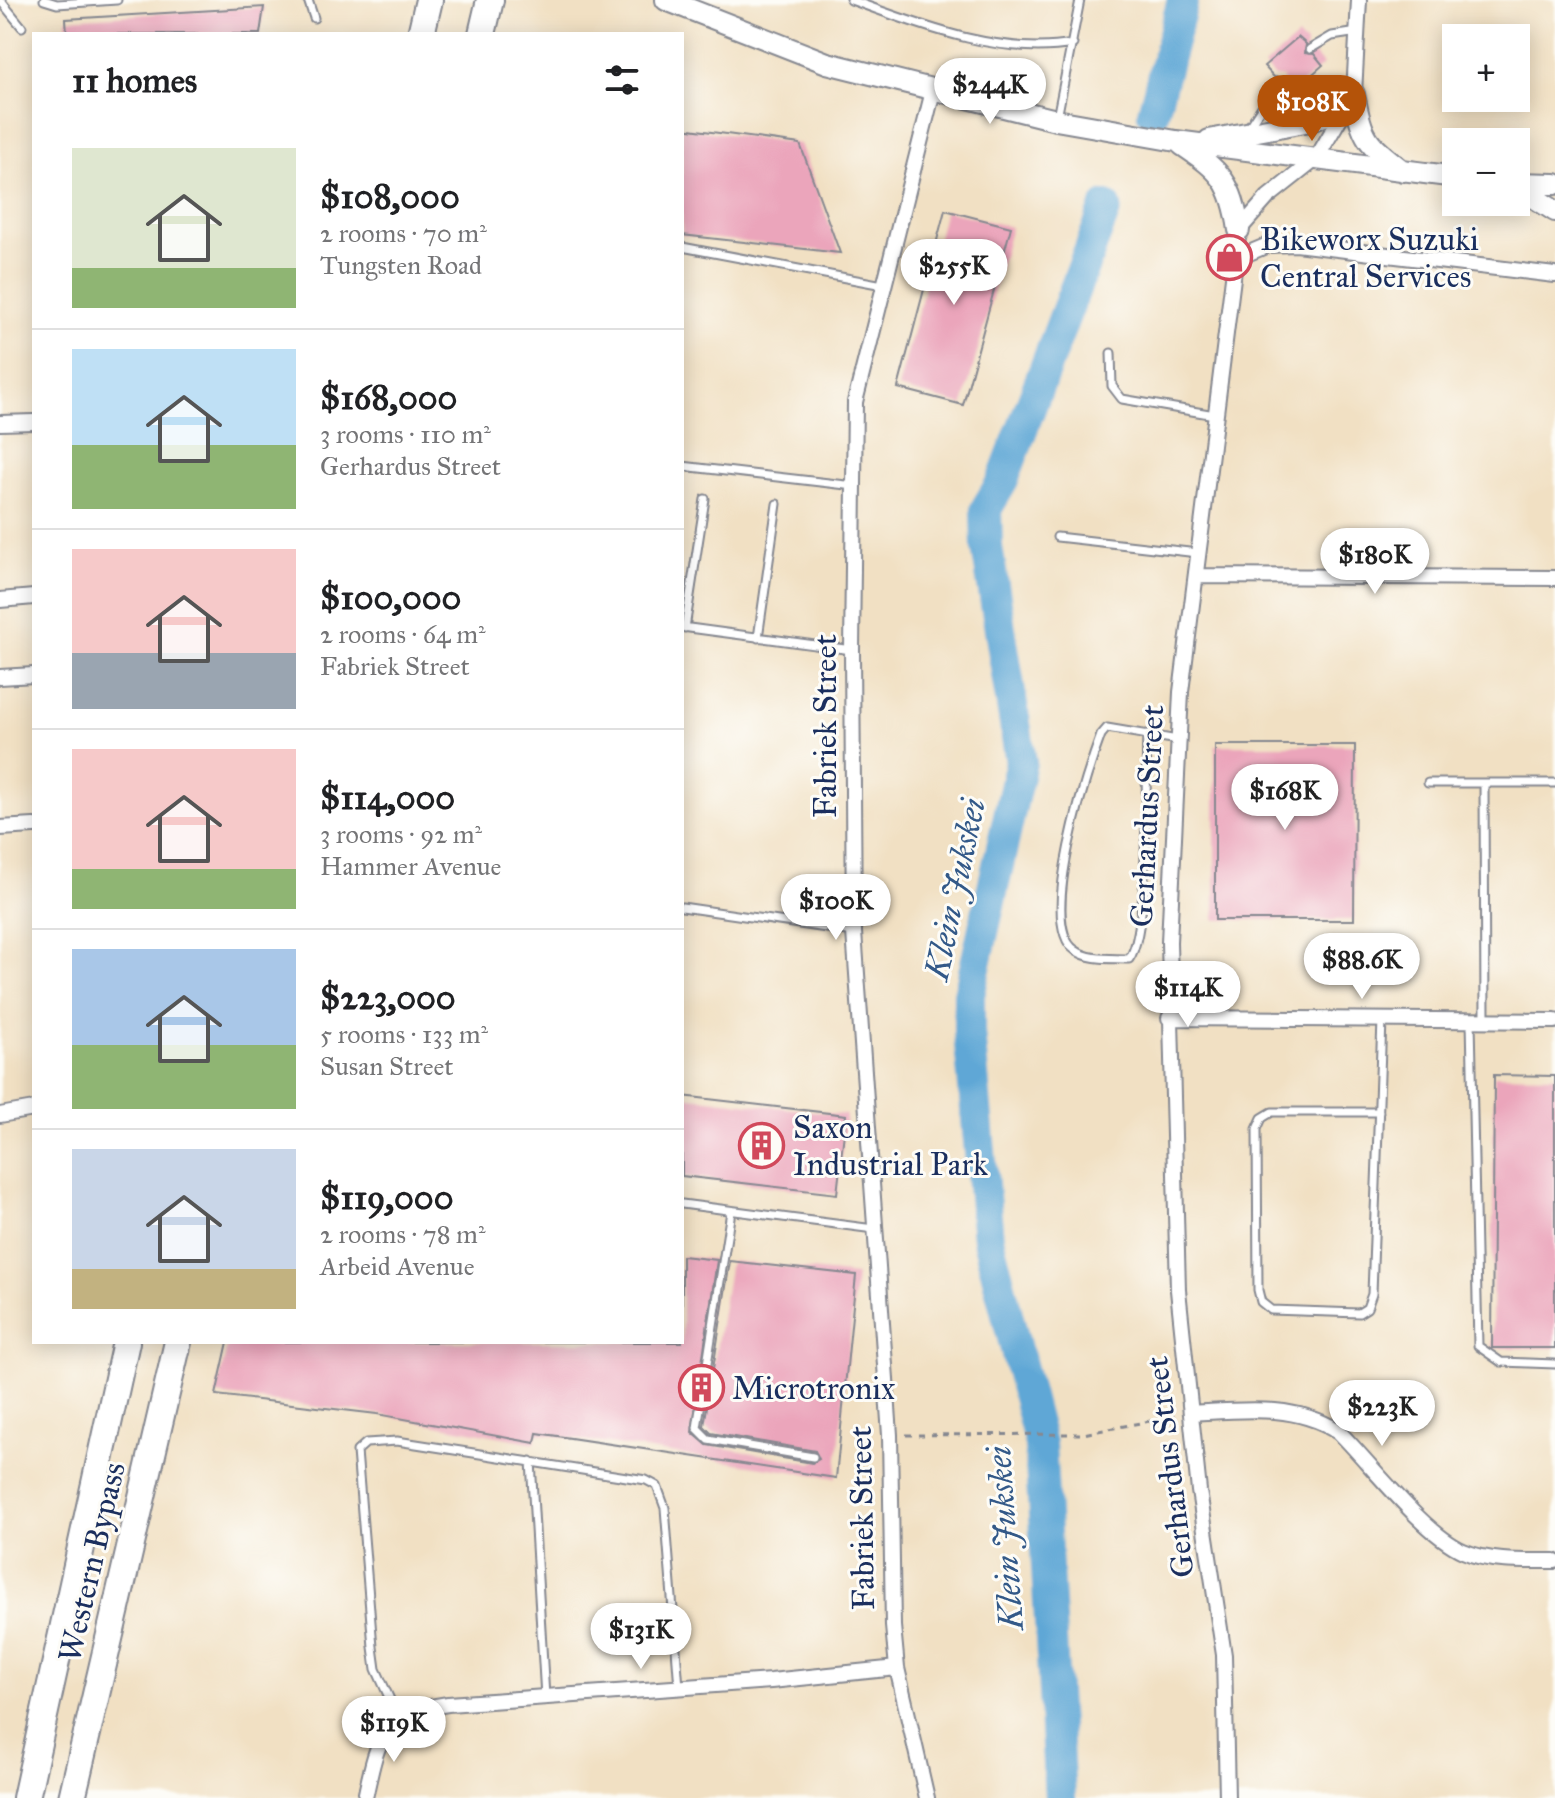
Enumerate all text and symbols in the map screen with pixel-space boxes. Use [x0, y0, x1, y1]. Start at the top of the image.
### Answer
map controls [1442, 24, 1530, 216]
button: + [1442, 24, 1530, 112]
icon: filters [600, 58, 644, 102]
pin: $244K [934, 58, 1046, 126]
text: 11 homes [72, 60, 197, 101]
text: $244K [952, 68, 1028, 100]
pin: $108K [1256, 75, 1368, 143]
text: $108K [1275, 85, 1349, 117]
button: − [1442, 128, 1530, 216]
text: $108,000 [320, 176, 460, 217]
icon: home [136, 180, 232, 276]
text: 2 rooms · 70 m² [320, 217, 487, 249]
place label: Bikeworx Suzuki Central Services [1260, 220, 1479, 296]
shop icon: Bikeworx Suzuki Central Services [1205, 233, 1253, 281]
pin: $255K [898, 239, 1010, 307]
text: Tungsten Road [320, 249, 482, 281]
text: $255K [919, 249, 989, 281]
text: $168,000 [320, 377, 457, 418]
icon: home [136, 381, 232, 477]
text: 3 rooms · 110 m² [320, 418, 491, 450]
text: Gerhardus Street [320, 450, 501, 482]
pin: $180K [1319, 528, 1431, 596]
text: $180K [1338, 538, 1412, 570]
text: $100,000 [320, 577, 461, 618]
icon: home [136, 581, 232, 677]
text: 2 rooms · 64 m² [320, 618, 486, 650]
street label: Fabriek Street [806, 634, 845, 818]
text: Fabriek Street [320, 650, 470, 682]
street label: Gerhardus Street [1122, 704, 1172, 928]
pin: $168K [1229, 764, 1341, 832]
text: $168K [1249, 774, 1321, 806]
text: $114,000 [320, 777, 455, 818]
icon: home [136, 781, 232, 877]
water label: Klein Jukskei [915, 794, 995, 986]
text: 3 rooms · 92 m² [320, 818, 482, 850]
text: Hammer Avenue [320, 850, 501, 882]
pin: $100K [780, 874, 892, 942]
text: $100K [799, 884, 873, 916]
pin: $88.6K [1297, 933, 1427, 1001]
text: $88.6K [1322, 943, 1402, 975]
pin: $114K [1132, 961, 1244, 1029]
text: $114K [1153, 971, 1223, 1003]
text: $223,000 [320, 977, 456, 1018]
icon: home [136, 981, 232, 1077]
text: 5 rooms · 133 m² [320, 1018, 488, 1050]
text: Susan Street [320, 1050, 454, 1082]
place label: Saxon Industrial Park [793, 1108, 988, 1184]
building icon: Saxon Industrial Park [738, 1121, 786, 1169]
text: $119,000 [320, 1177, 453, 1218]
icon: home [136, 1181, 232, 1277]
text: 2 rooms · 78 m² [320, 1218, 485, 1250]
text: Arbeid Avenue [320, 1250, 474, 1282]
street label: Gerhardus Street [1137, 1354, 1203, 1580]
building icon: Microtronix [677, 1364, 725, 1412]
place label: Microtronix [732, 1369, 895, 1408]
pin: $223K [1326, 1380, 1438, 1448]
text: $223K [1347, 1390, 1417, 1422]
street label: Fabriek Street [841, 1426, 883, 1610]
water label: Klein Jukskei [978, 1444, 1033, 1633]
street label: Western Bypass [50, 1458, 134, 1666]
pin: $131K [585, 1603, 697, 1671]
text: $131K [609, 1613, 674, 1645]
pin: $119K [338, 1696, 450, 1764]
text: $119K [360, 1706, 428, 1738]

